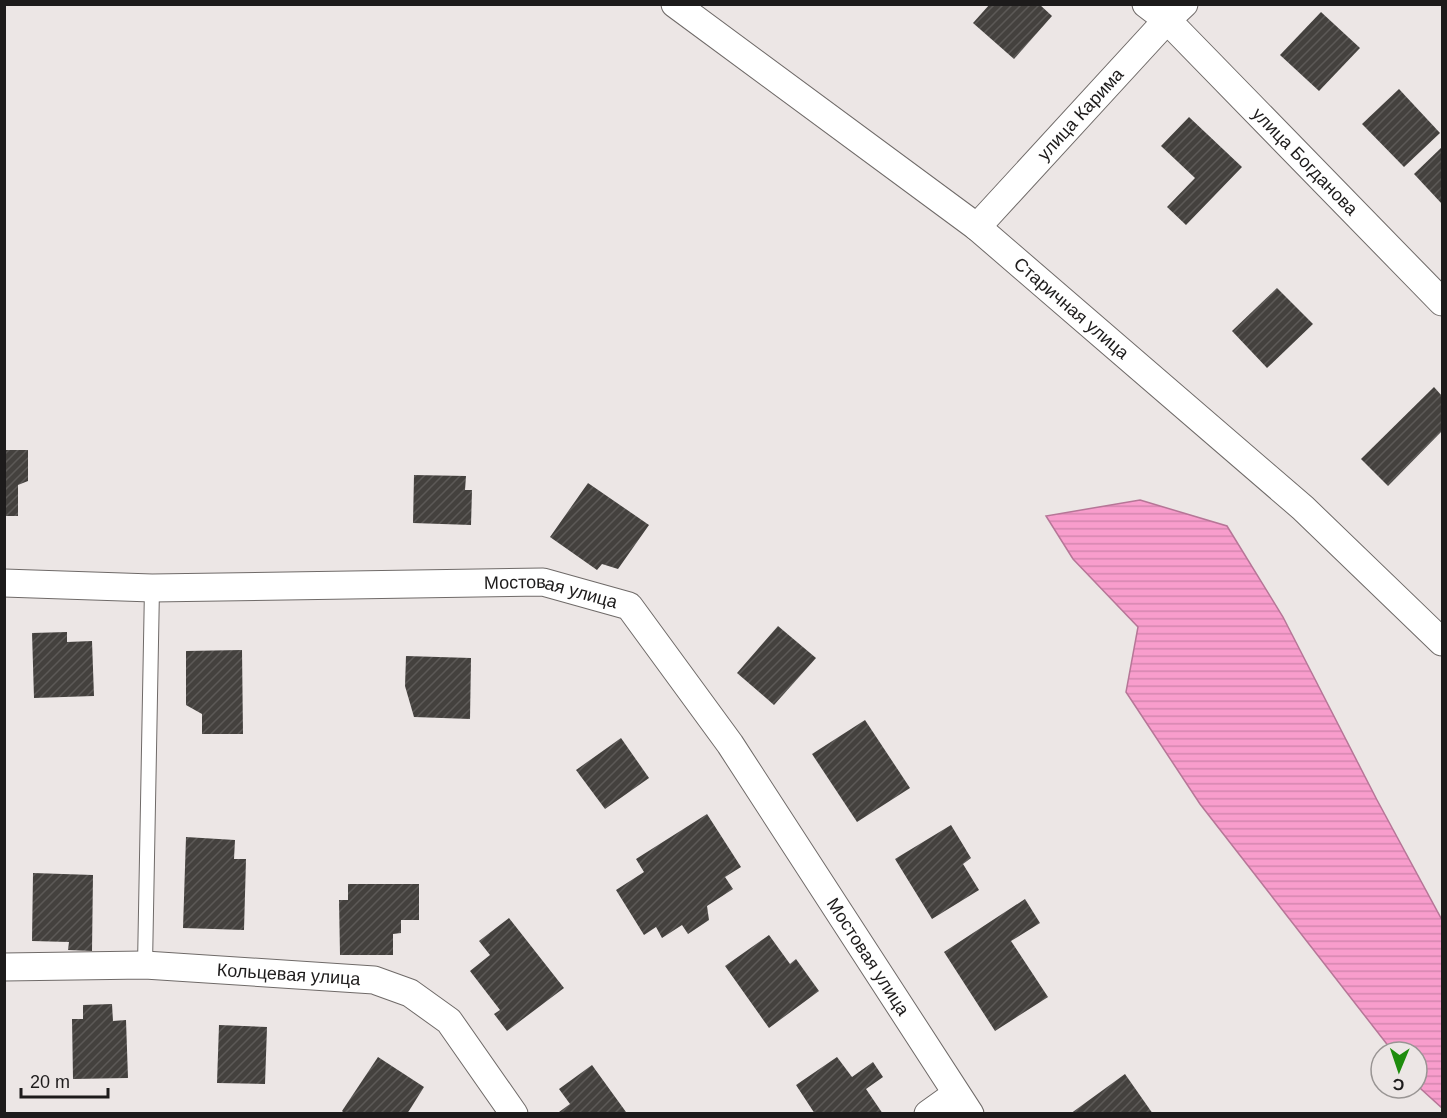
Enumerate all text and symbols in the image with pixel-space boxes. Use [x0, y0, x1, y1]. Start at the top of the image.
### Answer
street label: улица Карима [1033, 64, 1128, 164]
street label: улица Богданова [1248, 104, 1362, 220]
street label: Старичная улица [1010, 254, 1133, 364]
street label: Мостовая улица [484, 572, 621, 613]
street label: Мостовая улица [823, 894, 914, 1020]
street label: Кольцевая улица [216, 960, 362, 989]
north arrow [1369, 1040, 1429, 1100]
scale bar [21, 1061, 108, 1099]
text: 20 m [30, 1072, 70, 1092]
text: С [1392, 1076, 1405, 1093]

